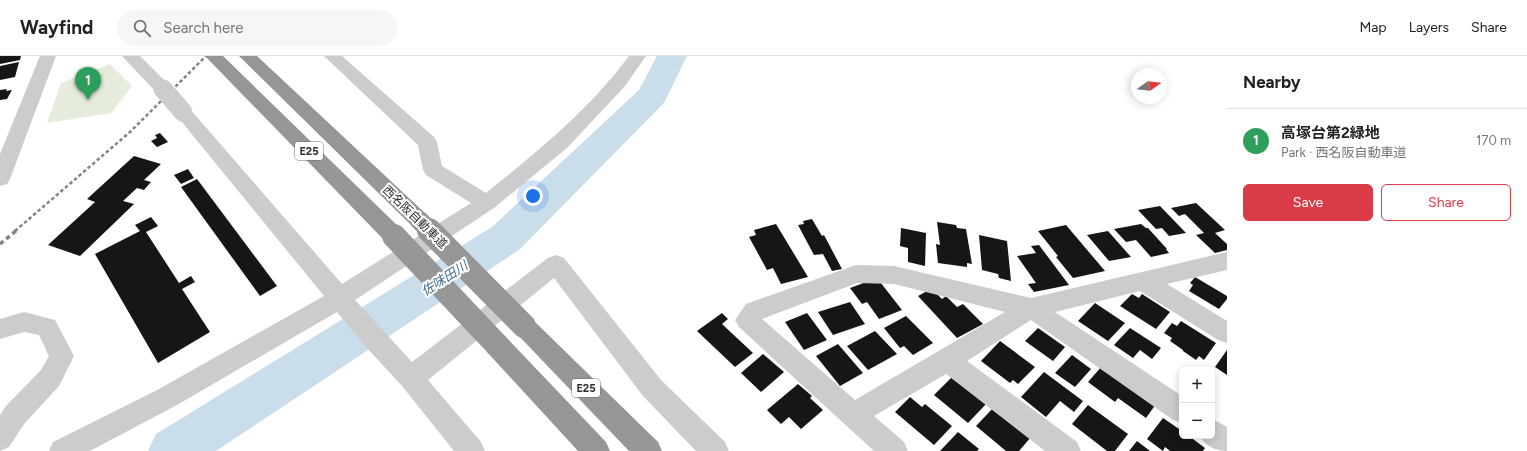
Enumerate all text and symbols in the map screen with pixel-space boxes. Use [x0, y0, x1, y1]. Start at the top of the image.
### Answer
search box [117, 10, 397, 46]
text: Wayfind [20, 16, 93, 39]
icon: search [131, 17, 153, 39]
text: Search here [163, 19, 243, 37]
text: Map [1359, 19, 1387, 36]
text: Layers [1409, 19, 1449, 36]
text: Share [1471, 19, 1507, 36]
pin: 1 [75, 67, 101, 100]
north arrow [1131, 68, 1167, 104]
text: Nearby [1243, 72, 1301, 92]
text: 高塚台第2緑地 [1281, 124, 1380, 142]
text: 1 [1253, 133, 1259, 148]
text: 170 m [1476, 133, 1511, 148]
road number: E25 [295, 142, 323, 160]
text: Park · 西名阪自動車道 [1281, 145, 1406, 160]
street label: 西名阪自動車道 [380, 183, 450, 251]
button: Save [1243, 184, 1373, 221]
button: Share [1381, 184, 1511, 221]
your location [523, 186, 543, 206]
water label: 佐味田川 [418, 257, 472, 299]
map controls [1179, 367, 1215, 439]
button: + [1179, 367, 1215, 403]
road number: E25 [572, 379, 600, 397]
button: − [1179, 403, 1215, 439]

